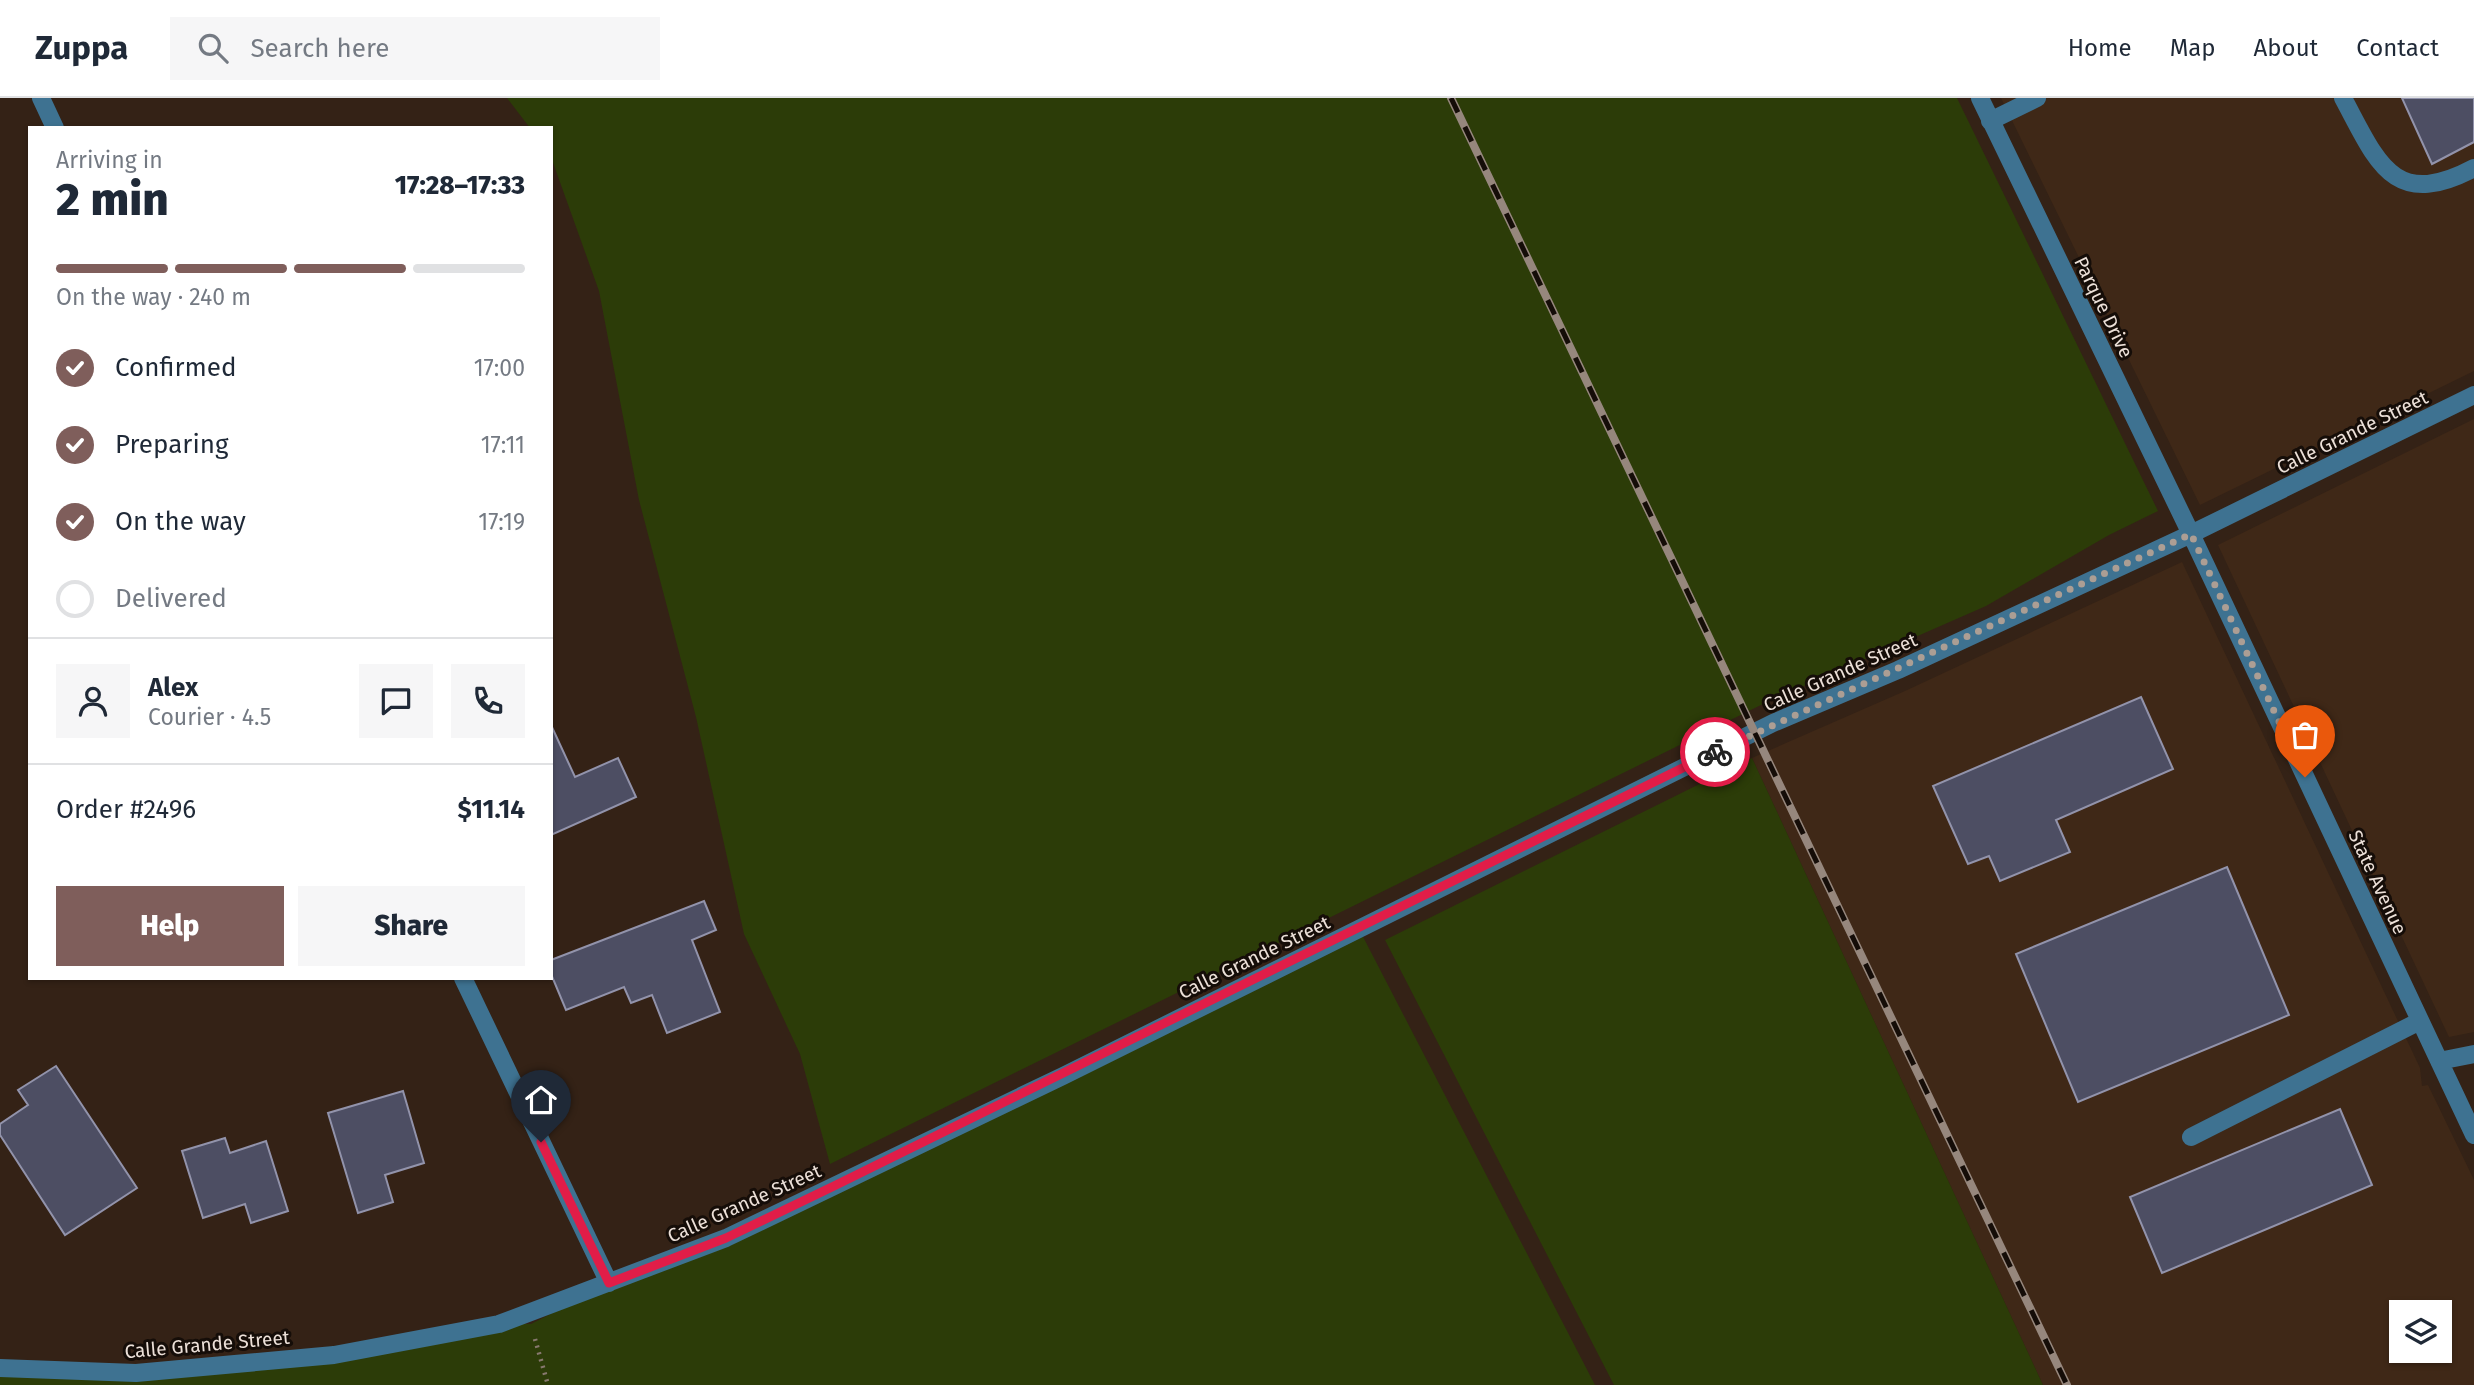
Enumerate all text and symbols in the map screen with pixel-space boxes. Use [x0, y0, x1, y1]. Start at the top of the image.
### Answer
search box [170, 17, 660, 80]
text: Zuppa [35, 28, 128, 68]
icon: search [194, 29, 232, 67]
text: Search here [250, 33, 389, 64]
text: Home [2068, 34, 2132, 62]
text: Map [2170, 34, 2216, 62]
text: About [2254, 34, 2318, 62]
text: Contact [2356, 34, 2439, 62]
text: Arriving in [56, 146, 163, 174]
text: 17:28–17:33 [395, 170, 525, 201]
text: 2 min [56, 172, 169, 227]
street label: Parque Drive [2069, 253, 2138, 361]
text: On the way · 240 m [56, 283, 251, 311]
icon: check [56, 349, 94, 387]
text: Confirmed [115, 352, 236, 383]
text: 17:00 [474, 354, 525, 382]
street label: Calle Grande Street [2273, 386, 2432, 479]
icon: check [56, 426, 94, 464]
text: Preparing [115, 429, 228, 460]
text: 17:11 [481, 431, 525, 459]
icon: check [56, 503, 94, 541]
text: On the way [115, 506, 246, 537]
text: 17:19 [478, 508, 525, 536]
text: Delivered [115, 583, 227, 614]
street label: Calle Grande Street [1760, 628, 1921, 717]
button: person [56, 664, 130, 738]
button: chat [359, 664, 433, 738]
button: phone [451, 664, 525, 738]
text: Alex [148, 672, 198, 703]
text: Courier · 4.5 [148, 703, 271, 731]
pin [2275, 705, 2335, 777]
icon: bag [2286, 716, 2324, 754]
courier [1680, 717, 1750, 787]
icon: bike [1696, 733, 1734, 771]
text: Order #2496 [56, 794, 196, 825]
text: $11.14 [458, 794, 525, 825]
street label: State Avenue [2343, 826, 2412, 938]
button: Help [56, 886, 284, 966]
button: Share [298, 886, 525, 966]
street label: Calle Grande Street [1175, 911, 1334, 1004]
pin [511, 1070, 571, 1142]
icon: home [522, 1081, 560, 1119]
street label: Calle Grande Street [664, 1159, 825, 1248]
map controls [2389, 1300, 2452, 1363]
button: layers [2389, 1300, 2452, 1363]
street label: Calle Grande Street [124, 1326, 291, 1363]

